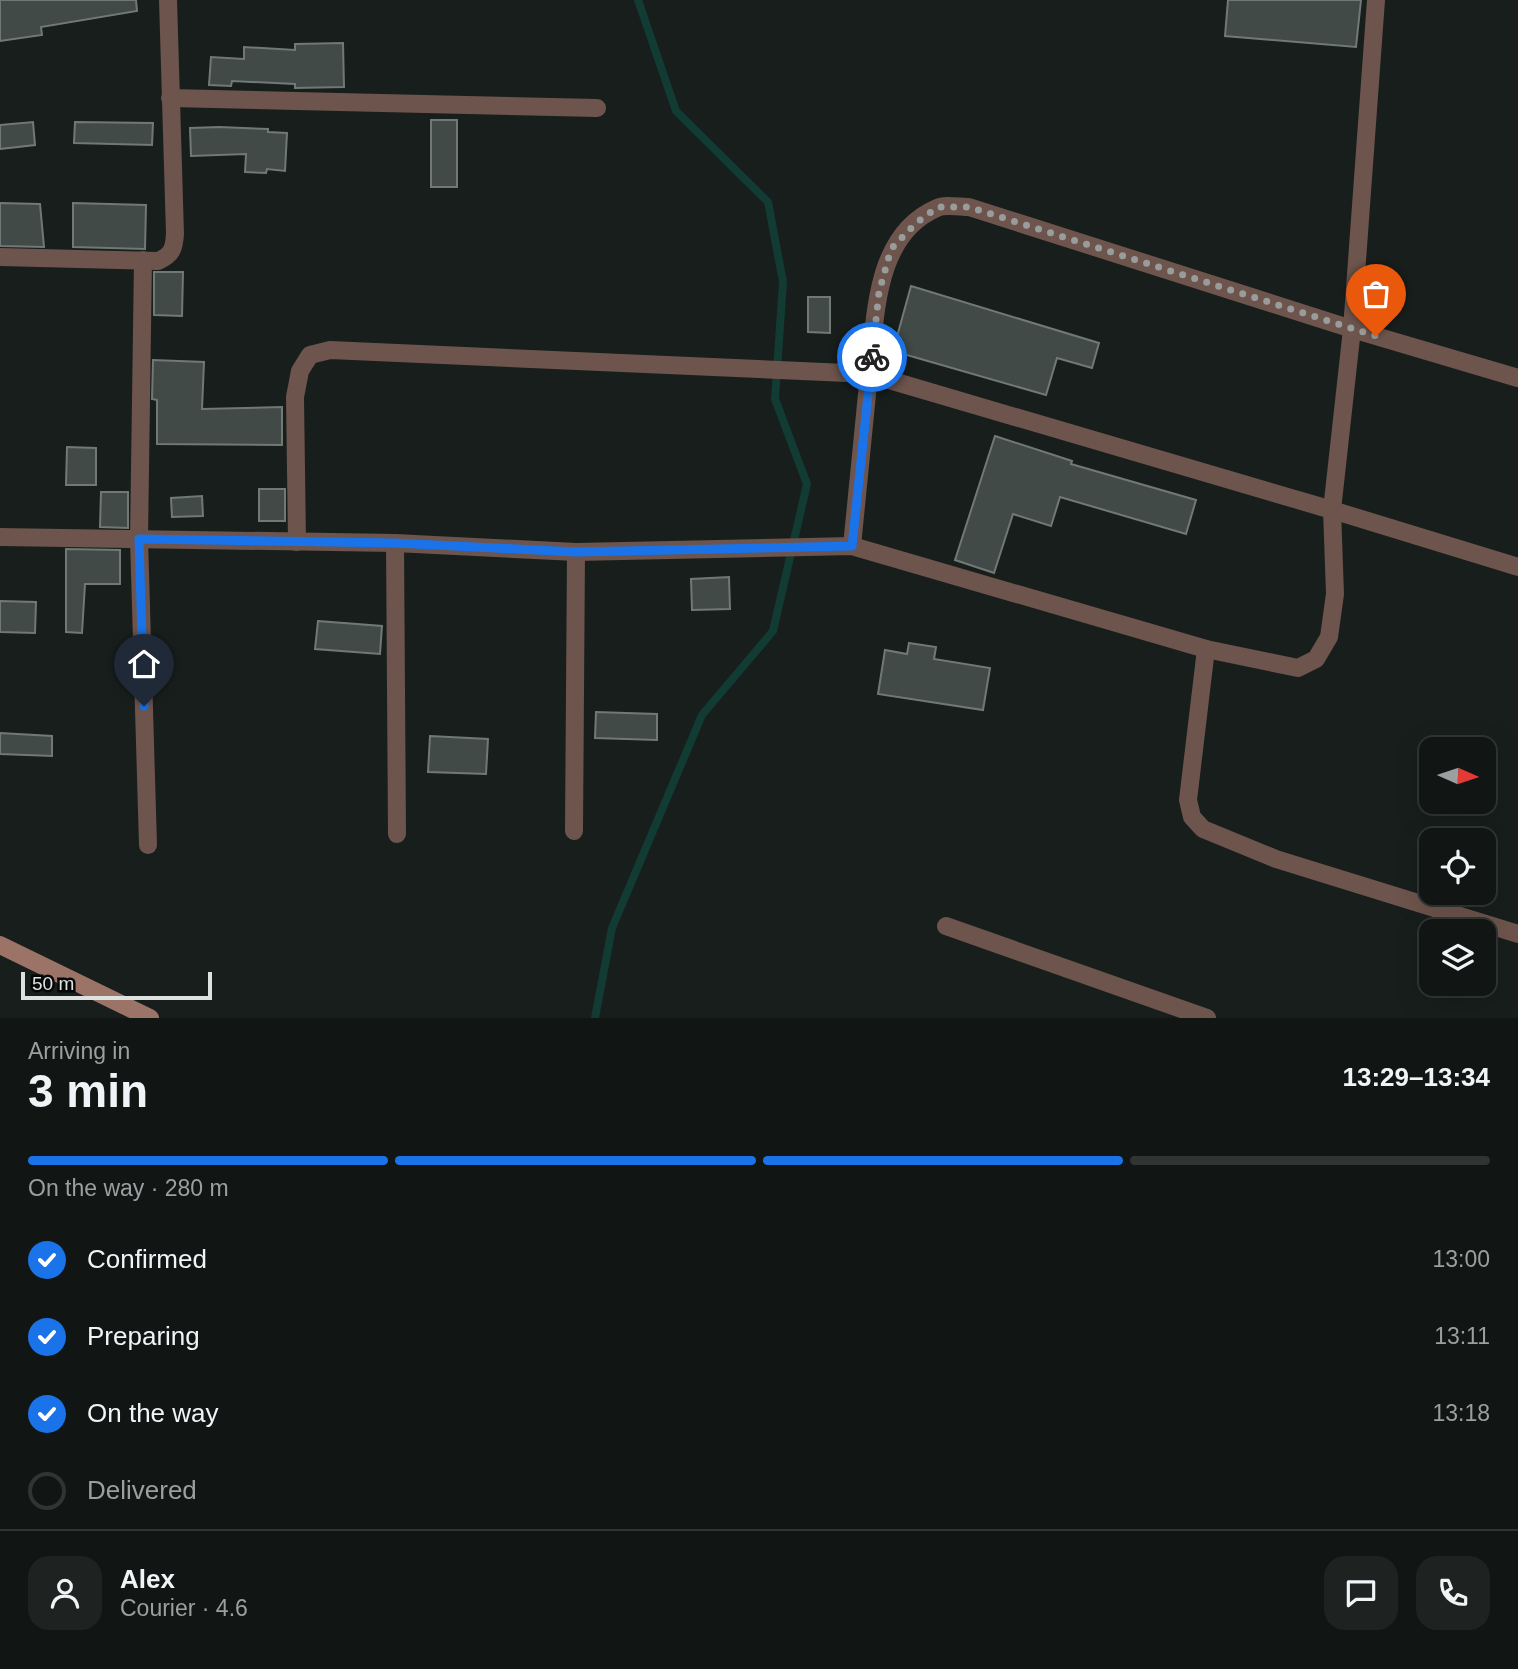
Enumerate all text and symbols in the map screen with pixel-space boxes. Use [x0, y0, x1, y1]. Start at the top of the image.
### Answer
pin [1346, 264, 1406, 336]
icon: bag [1357, 275, 1395, 313]
courier [837, 322, 907, 392]
icon: bike [853, 338, 891, 376]
pin [114, 634, 174, 706]
icon: home [125, 645, 163, 683]
north arrow [1419, 737, 1496, 814]
map controls [1419, 737, 1496, 996]
button: locate [1419, 828, 1496, 905]
button: layers [1419, 919, 1496, 996]
scale bar [21, 969, 212, 1001]
text: 50 m [32, 973, 74, 994]
text: Arriving in [28, 1038, 130, 1064]
text: 13:29–13:34 [1343, 1062, 1490, 1092]
text: 3 min [28, 1065, 148, 1117]
text: On the way · 280 m [28, 1175, 229, 1201]
icon: check [28, 1241, 66, 1279]
text: Confirmed [87, 1244, 207, 1274]
text: 13:00 [1432, 1246, 1490, 1272]
icon: check [28, 1318, 66, 1356]
text: Preparing [87, 1321, 200, 1351]
text: 13:11 [1434, 1323, 1490, 1349]
icon: check [28, 1395, 66, 1433]
text: On the way [87, 1398, 219, 1428]
text: 13:18 [1432, 1400, 1490, 1426]
text: Delivered [87, 1475, 197, 1505]
button: person [28, 1556, 102, 1630]
button: chat [1324, 1556, 1398, 1630]
button: phone [1416, 1556, 1490, 1630]
text: Alex [120, 1564, 175, 1594]
text: Courier · 4.6 [120, 1595, 248, 1621]

